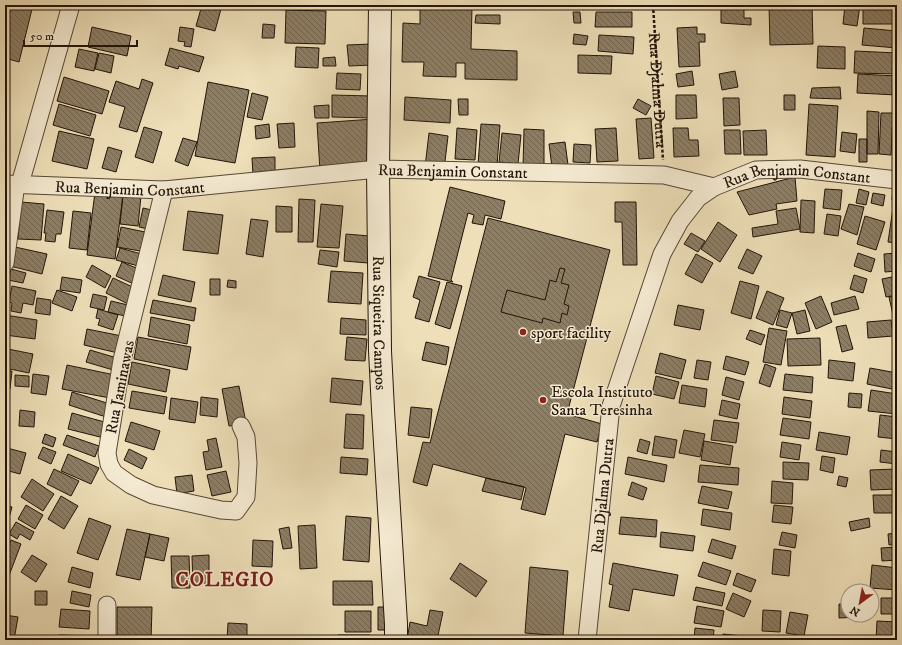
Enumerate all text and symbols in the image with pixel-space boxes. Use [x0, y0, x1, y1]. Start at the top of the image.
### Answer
scale bar [24, 22, 137, 48]
text: 50 m [30, 29, 54, 44]
street label: Rua Djalma Dutra [644, 31, 671, 149]
street label: Rua Benjamin Constant [378, 160, 528, 183]
street label: Rua Benjamin Constant [720, 160, 872, 193]
street label: Rua Benjamin Constant [55, 177, 206, 201]
street label: Rua Siqueira Campos [368, 256, 391, 391]
place label: sport facility [531, 323, 612, 343]
marker: sport facility [518, 327, 528, 337]
street label: Rua Jaminawas [101, 339, 139, 436]
place label: Escola Instituto Santa Teresinha [551, 382, 653, 420]
marker: Escola Instituto Santa Teresinha [538, 395, 548, 405]
street label: Rua Djalma Dutra [587, 437, 619, 554]
district label: COLEGIO [175, 568, 275, 593]
north arrow [840, 583, 880, 623]
text: N [848, 602, 863, 619]

